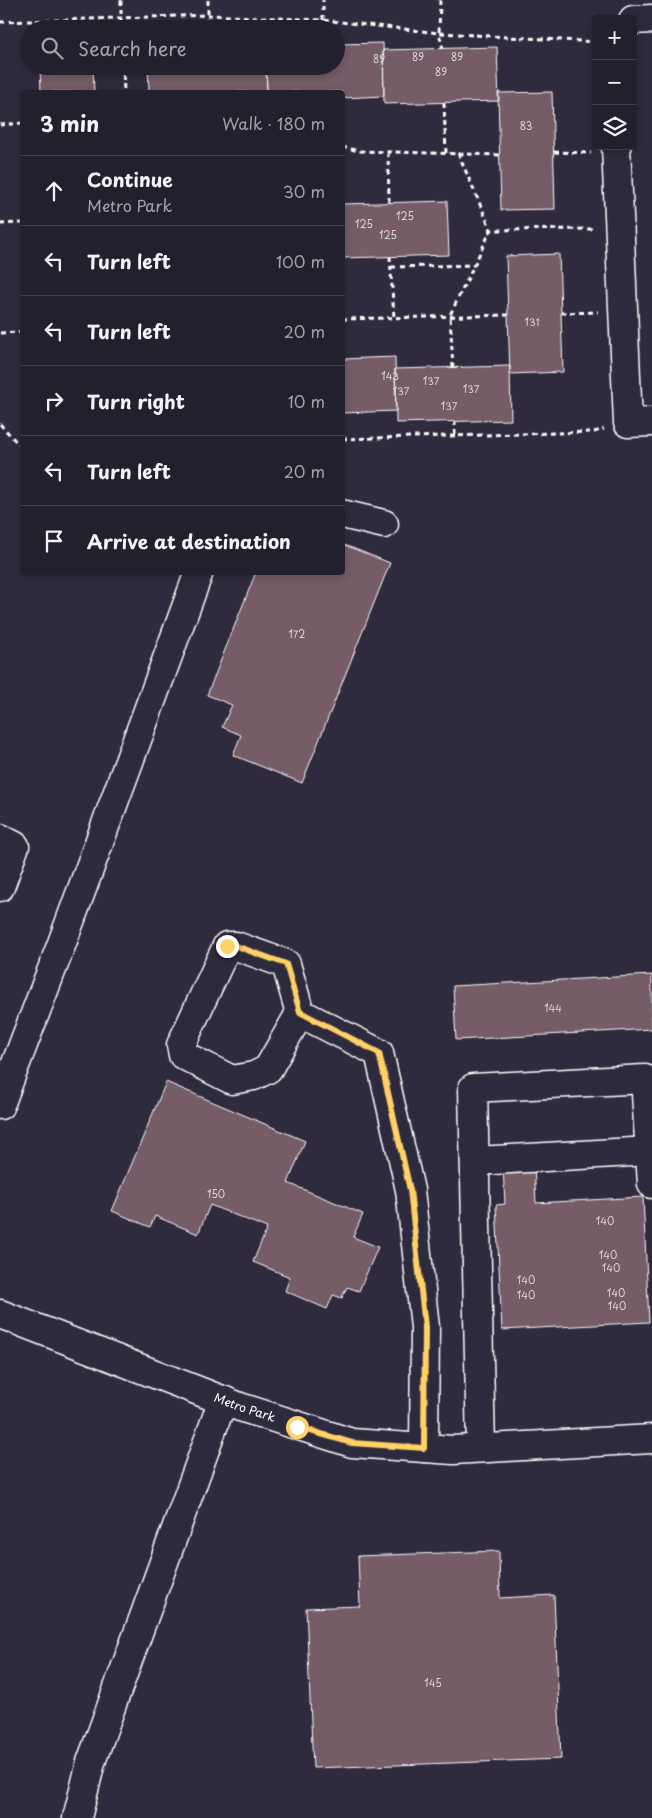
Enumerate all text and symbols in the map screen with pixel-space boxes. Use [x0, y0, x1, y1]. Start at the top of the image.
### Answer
map controls [592, 15, 637, 150]
button: + [592, 15, 637, 60]
search box [20, 20, 345, 75]
icon: search [38, 34, 66, 62]
text: Search here [78, 34, 187, 62]
house number: 89 [412, 49, 424, 64]
house number: 89 [451, 49, 463, 64]
house number: 89 [373, 51, 385, 66]
button: − [592, 60, 637, 105]
house number: 89 [435, 64, 447, 79]
button: layers [592, 105, 637, 150]
text: 3 min [40, 107, 99, 139]
text: Walk · 180 m [222, 111, 325, 135]
house number: 83 [520, 118, 532, 133]
text: Continue [87, 165, 173, 193]
icon: ahead [40, 177, 68, 205]
text: 30 m [283, 179, 325, 203]
text: Metro Park [87, 193, 172, 217]
house number: 125 [396, 208, 414, 223]
house number: 125 [355, 216, 373, 231]
house number: 125 [379, 227, 397, 242]
icon: left [40, 247, 68, 275]
text: Turn left [87, 247, 171, 275]
text: 100 m [276, 249, 325, 273]
house number: 131 [525, 314, 540, 329]
icon: left [40, 317, 68, 345]
text: Turn left [87, 317, 171, 345]
text: 20 m [284, 319, 325, 343]
house number: 143 [381, 368, 399, 383]
house number: 137 [423, 373, 440, 388]
house number: 137 [463, 381, 480, 396]
house number: 137 [393, 383, 410, 398]
icon: right [40, 387, 68, 415]
text: Turn right [87, 387, 185, 415]
text: 10 m [288, 389, 325, 413]
house number: 137 [441, 398, 458, 413]
icon: left [40, 457, 68, 485]
text: Turn left [87, 457, 171, 485]
text: 20 m [284, 459, 325, 483]
icon: arrive [40, 527, 68, 555]
text: Arrive at destination [87, 527, 291, 555]
house number: 172 [289, 626, 305, 641]
route end [216, 935, 239, 958]
house number: 144 [544, 1000, 562, 1015]
house number: 150 [207, 1186, 225, 1201]
house number: 140 [596, 1213, 614, 1228]
house number: 140 [599, 1247, 617, 1262]
house number: 140 [602, 1260, 620, 1275]
house number: 140 [517, 1272, 535, 1287]
house number: 140 [607, 1285, 625, 1300]
house number: 140 [517, 1287, 535, 1302]
house number: 140 [608, 1298, 626, 1313]
street label: Metro Park [212, 1388, 278, 1426]
route start [286, 1416, 309, 1439]
house number: 145 [424, 1675, 442, 1690]

